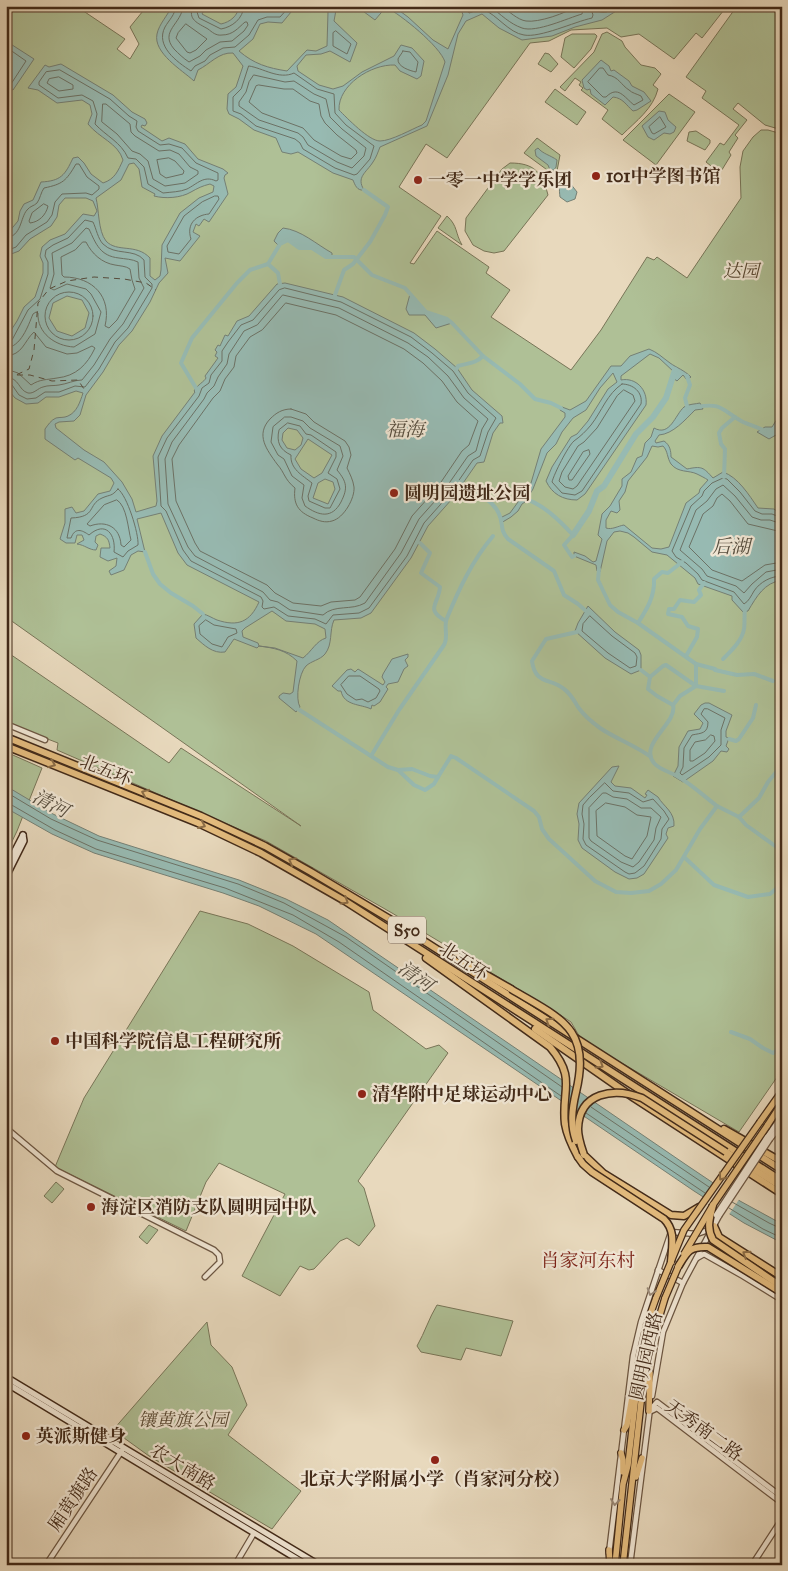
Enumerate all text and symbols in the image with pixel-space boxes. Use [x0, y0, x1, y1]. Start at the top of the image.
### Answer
place label: 101中学图书馆 [606, 165, 720, 187]
place label: 一零一中学学乐团 [428, 169, 572, 191]
marker: 101中学图书馆 [590, 170, 602, 182]
marker: 一零一中学学乐团 [412, 174, 424, 186]
park label: 达园 [723, 260, 762, 282]
water label: 福海 [386, 418, 427, 441]
place label: 圆明园遗址公园 [404, 482, 530, 504]
marker: 圆明园遗址公园 [388, 487, 400, 499]
water label: 后湖 [712, 535, 753, 558]
street label: 北五环 [77, 750, 135, 790]
one-way arrow [47, 758, 55, 768]
water label: 清河 [29, 785, 76, 824]
one-way arrow [141, 789, 150, 800]
one-way arrow [197, 819, 206, 830]
one-way arrow [289, 857, 298, 867]
one-way arrow [340, 895, 349, 905]
road number: S50 [388, 916, 426, 944]
street label: 北五环 [435, 937, 493, 985]
water label: 清河 [394, 956, 440, 998]
one-way arrow [545, 1018, 555, 1027]
place label: 中国科学院信息工程研究所 [65, 1030, 282, 1052]
marker: 中国科学院信息工程研究所 [49, 1035, 61, 1047]
one-way arrow [594, 1059, 603, 1068]
place label: 清华附中足球运动中心 [372, 1083, 552, 1105]
marker: 清华附中足球运动中心 [356, 1088, 368, 1100]
one-way arrow [719, 1171, 728, 1180]
place label: 海淀区消防支队圆明园中队 [101, 1196, 317, 1218]
marker: 海淀区消防支队圆明园中队 [85, 1201, 97, 1213]
district label: 肖家河东村 [540, 1249, 636, 1272]
one-way arrow [742, 1251, 751, 1260]
one-way arrow [646, 1287, 656, 1296]
street label: 圆明园西路 [625, 1310, 667, 1402]
street label: 天秀南二路 [661, 1395, 747, 1465]
park label: 镶黄旗公园 [138, 1409, 231, 1431]
place label: 英派斯健身 [36, 1425, 126, 1447]
marker: 英派斯健身 [20, 1430, 32, 1442]
street label: 农大南路 [146, 1439, 220, 1495]
marker: 北京大学附属小学（肖家河分校） [429, 1454, 441, 1466]
street label: 厢黄旗路 [44, 1463, 102, 1535]
place label: 北京大学附属小学（肖家河分校） [300, 1468, 570, 1490]
one-way arrow [610, 1498, 621, 1506]

